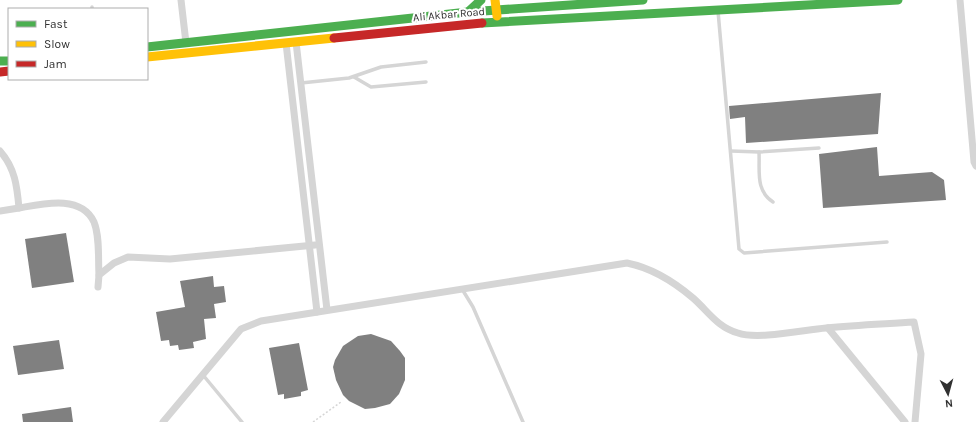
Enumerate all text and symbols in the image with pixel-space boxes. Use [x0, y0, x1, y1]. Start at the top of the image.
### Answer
street label: Ali Akbar Road [412, 5, 486, 24]
legend [8, 8, 148, 80]
text: Fast [44, 17, 68, 31]
text: Slow [44, 37, 70, 51]
text: Jam [44, 57, 67, 71]
north arrow [928, 374, 968, 414]
text: N [944, 397, 954, 410]

